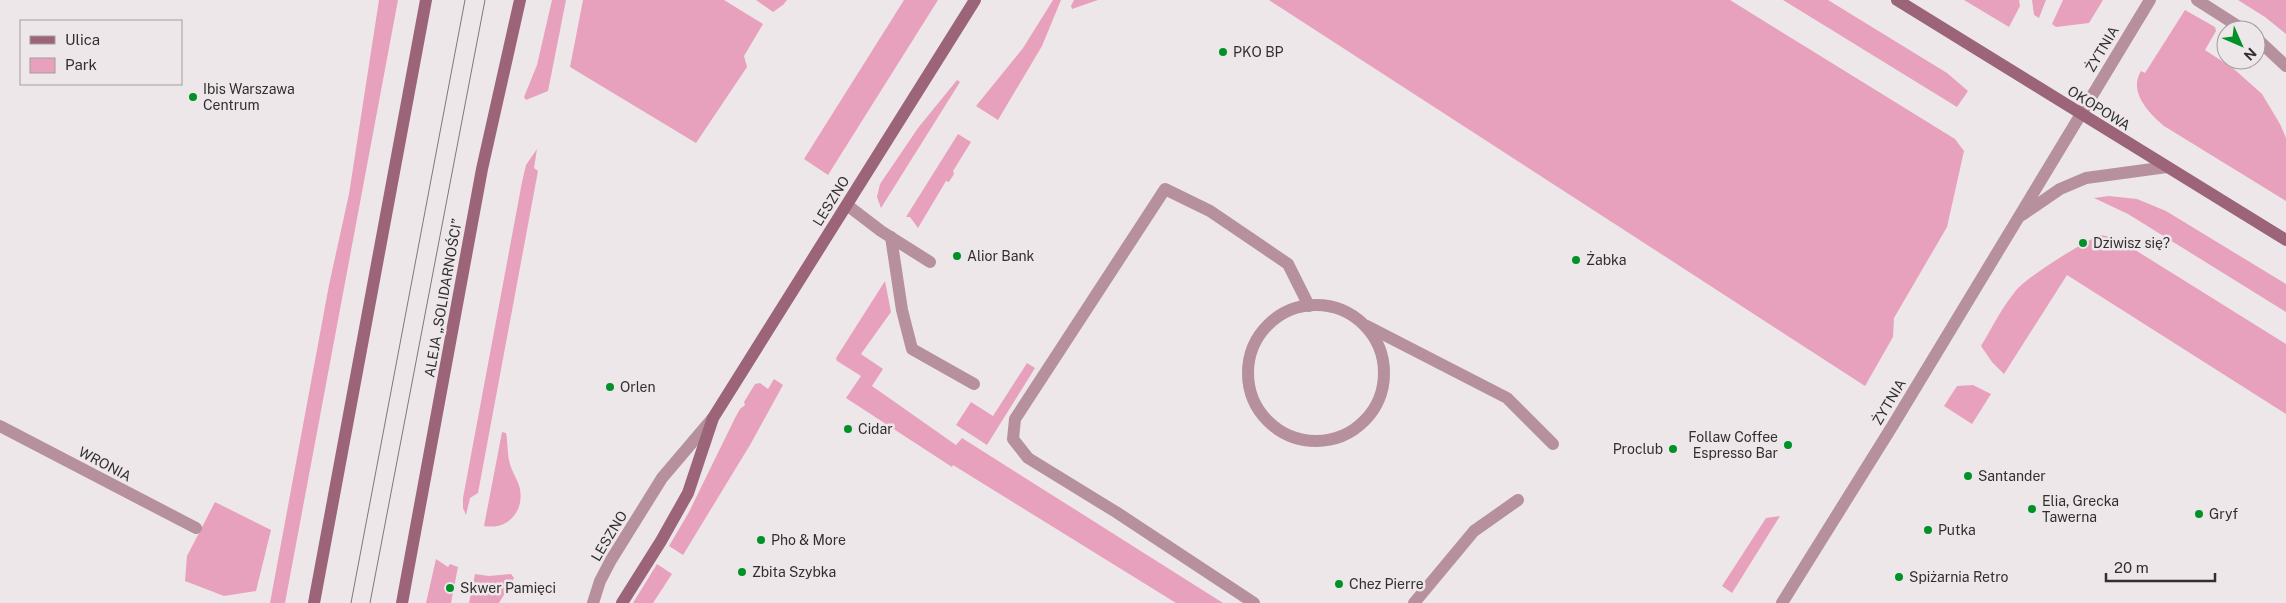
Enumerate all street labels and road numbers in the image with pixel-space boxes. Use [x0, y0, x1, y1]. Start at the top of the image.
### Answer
street label: ŻYTNIA [2080, 22, 2122, 75]
street label: OKOPOWA [2065, 82, 2133, 134]
street label: LESZNO [809, 173, 853, 229]
street label: ALEJA „SOLIDARNOŚCI” [419, 217, 465, 379]
street label: ŻYTNIA [1867, 375, 1909, 428]
street label: WRONIA [76, 443, 134, 485]
street label: LESZNO [588, 508, 630, 564]

